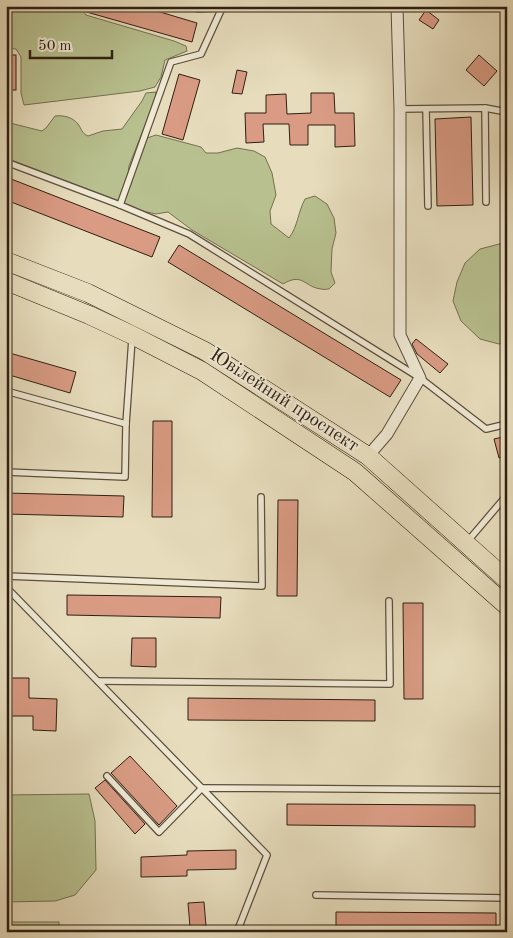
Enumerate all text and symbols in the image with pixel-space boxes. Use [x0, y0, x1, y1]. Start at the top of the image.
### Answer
scale bar [30, 28, 112, 60]
text: 50 m [38, 39, 72, 54]
street label: Ювілейний проспект [206, 346, 362, 456]

